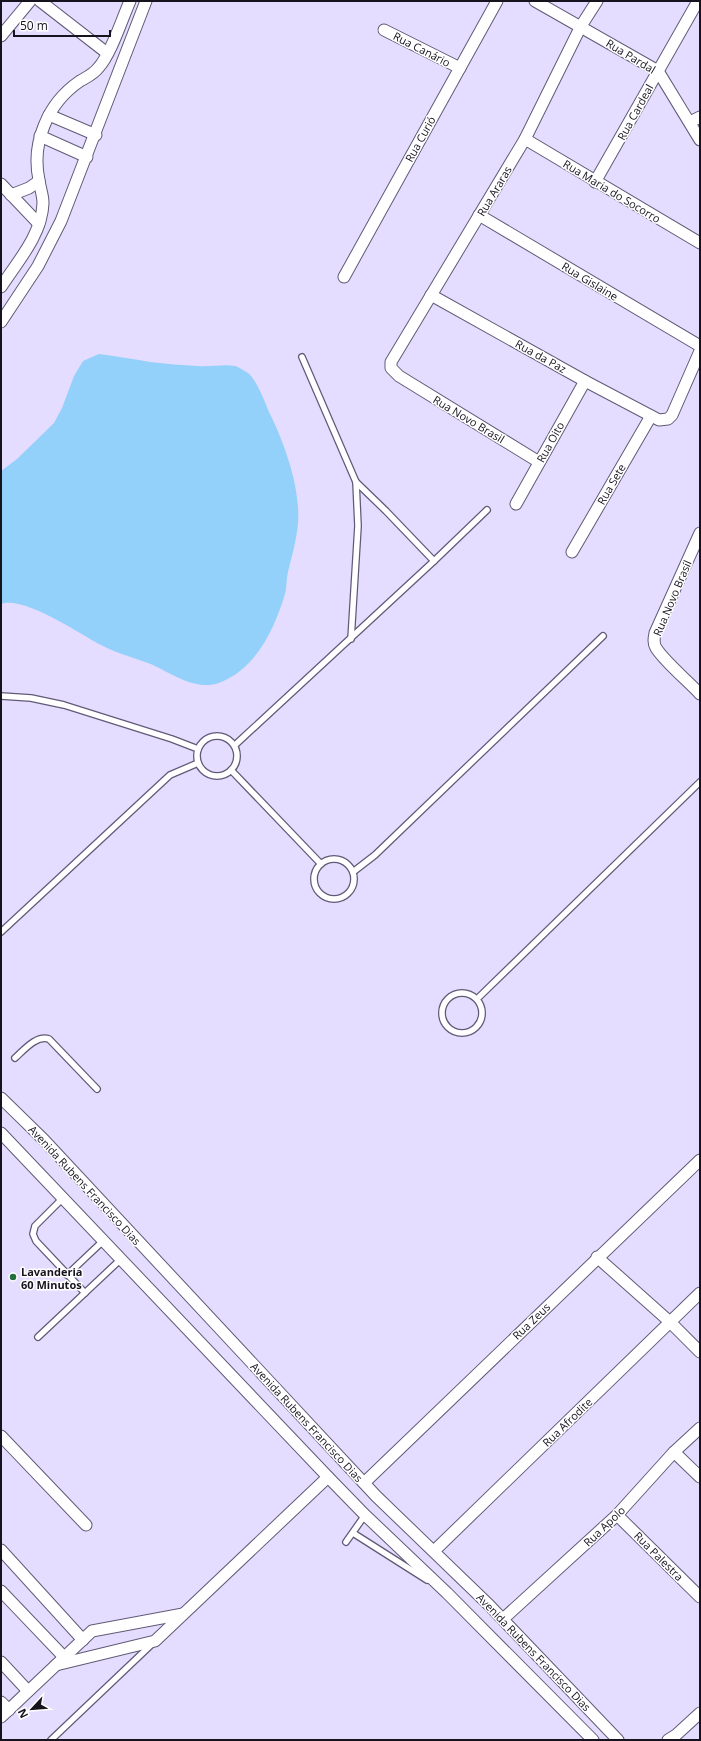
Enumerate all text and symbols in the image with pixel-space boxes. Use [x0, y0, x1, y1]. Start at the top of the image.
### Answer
scale bar [14, 12, 110, 38]
text: 50 m [20, 17, 48, 34]
street label: Rua Canário [391, 28, 453, 70]
street label: Rua Pardal [603, 35, 659, 77]
street label: Rua Cardeal [613, 81, 657, 143]
street label: Rua Curió [401, 113, 439, 165]
street label: Rua Maria do Socorro [561, 156, 664, 226]
street label: Rua Araras [473, 163, 515, 219]
street label: Rua Gislaine [559, 258, 621, 304]
street label: Rua da Paz [513, 336, 569, 376]
street label: Rua Novo Brasil [430, 392, 508, 446]
street label: Rua Oito [533, 419, 567, 465]
street label: Rua Sete [593, 461, 629, 507]
street label: Rua Novo Brasíl [649, 558, 695, 638]
street label: Avenida Rubens Francisco Dias [26, 1122, 144, 1248]
place label: Lavanderia 60 Minutos [21, 1264, 82, 1292]
marker: Lavanderia 60 Minutos [8, 1272, 18, 1282]
street label: Rua Zeus [509, 1299, 553, 1343]
street label: Avenida Rubens Francisco Dias [248, 1359, 366, 1485]
street label: Rua Afrodite [539, 1394, 595, 1450]
street label: Rua Apolo [580, 1502, 628, 1550]
street label: Rua Palestra [631, 1528, 687, 1584]
street label: Avenida Rubens Francisco Dias [474, 1590, 594, 1714]
north arrow [12, 1689, 52, 1729]
text: N [14, 1706, 31, 1721]

